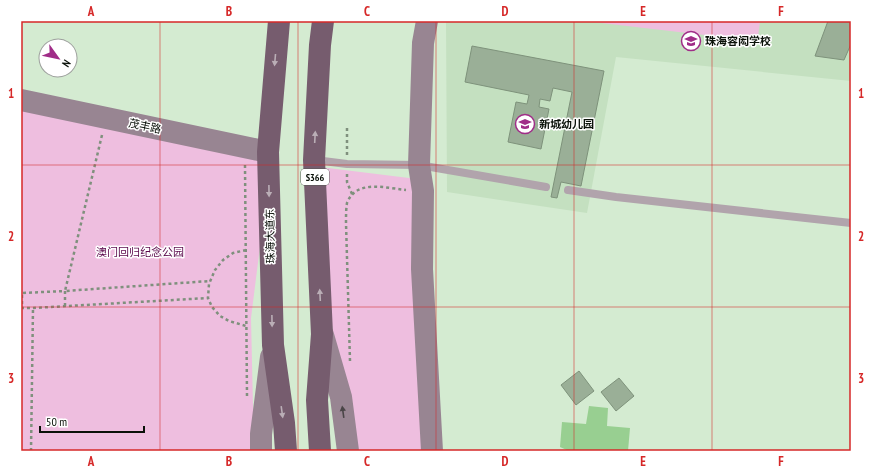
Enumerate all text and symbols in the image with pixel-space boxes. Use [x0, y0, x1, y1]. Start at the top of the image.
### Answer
text: A [87, 3, 95, 20]
text: B [226, 3, 232, 20]
text: C [364, 3, 370, 20]
text: D [502, 3, 509, 20]
text: E [640, 3, 646, 20]
text: F [778, 3, 784, 20]
school or university icon: 珠海容闳学校 [680, 30, 702, 52]
place label: 珠海容闳学校 [705, 34, 771, 48]
north arrow [38, 38, 78, 78]
one-way arrow [272, 54, 279, 66]
text: N [59, 57, 74, 70]
text: 1 [8, 85, 14, 102]
text: 1 [858, 85, 864, 102]
school or university icon: 新城幼儿园 [514, 113, 536, 135]
street label: 茂丰路 [127, 116, 163, 136]
place label: 新城幼儿园 [539, 117, 594, 131]
one-way arrow [312, 130, 318, 143]
road number: S366 [301, 169, 329, 185]
one-way arrow [266, 185, 272, 198]
street label: 珠海大道东 [263, 208, 277, 264]
text: 2 [8, 228, 14, 245]
text: 2 [858, 228, 864, 245]
park label: 澳门回归纪念公园 [96, 245, 184, 259]
one-way arrow [317, 289, 324, 301]
one-way arrow [269, 314, 275, 327]
text: 3 [8, 370, 14, 387]
text: 3 [858, 370, 864, 387]
one-way arrow [279, 406, 285, 418]
one-way arrow [340, 406, 346, 418]
scale bar [40, 408, 144, 434]
text: 50 m [46, 414, 67, 429]
text: A [87, 453, 95, 470]
text: B [226, 453, 232, 470]
text: C [364, 453, 370, 470]
text: D [502, 453, 509, 470]
text: E [640, 453, 646, 470]
text: F [778, 453, 784, 470]

